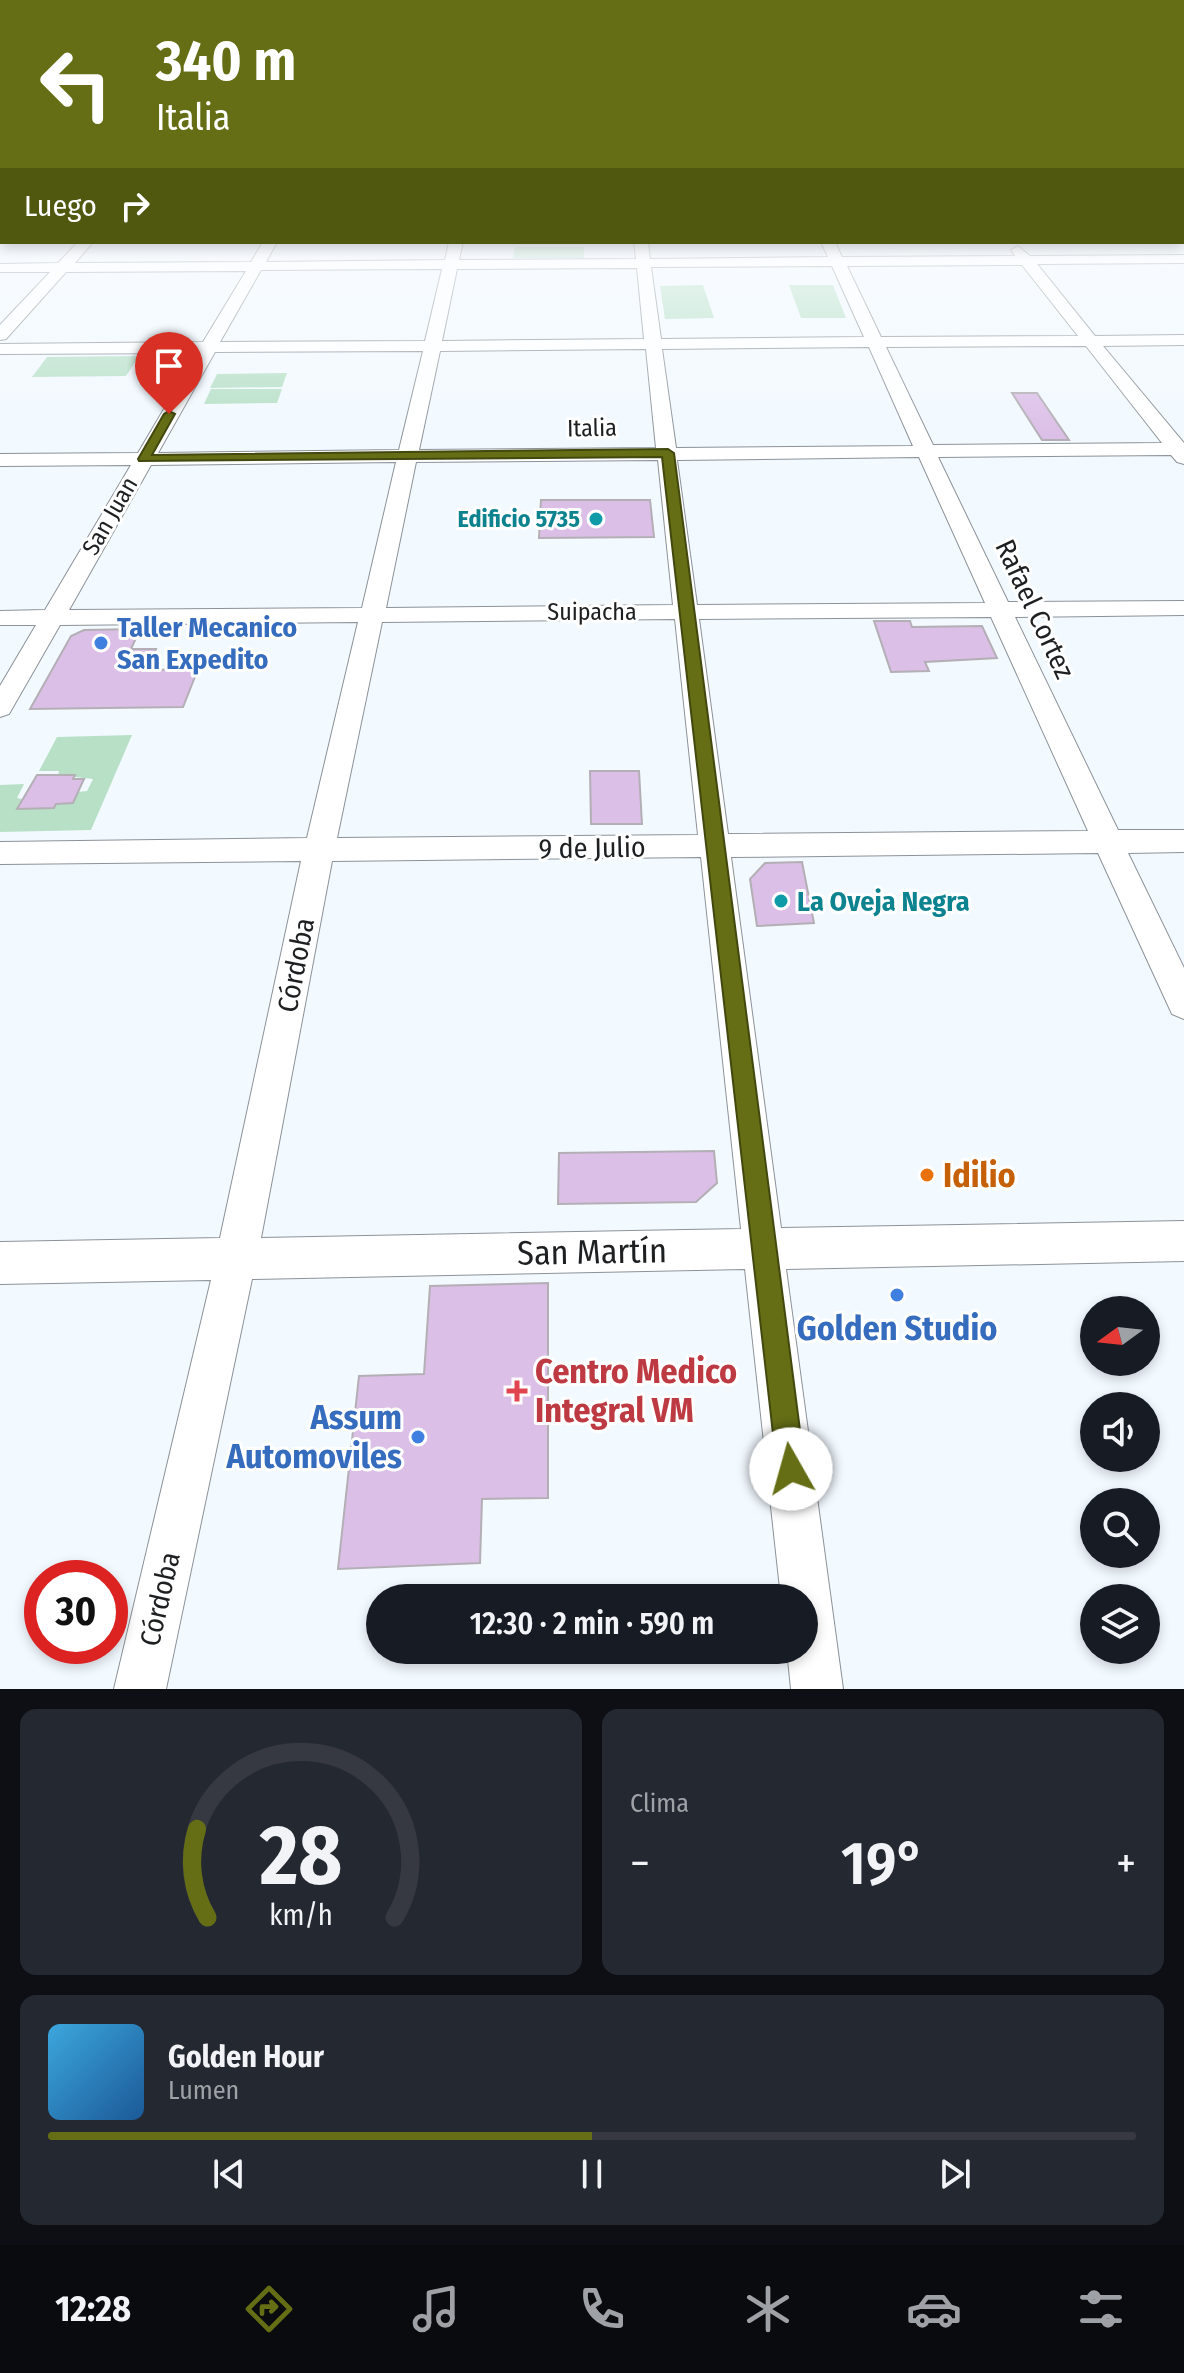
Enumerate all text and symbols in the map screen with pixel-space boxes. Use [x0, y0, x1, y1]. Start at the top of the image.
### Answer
text: 340 m [156, 28, 296, 95]
icon: left [24, 32, 128, 136]
text: Italia [156, 96, 230, 140]
icon: right [113, 184, 157, 228]
text: Luego [24, 188, 97, 224]
pin [135, 332, 203, 414]
icon: arrive [147, 344, 191, 388]
street label: Italia [567, 414, 617, 442]
street label: San Juan [77, 472, 143, 560]
place label: Edificio 5735 [458, 505, 580, 533]
marker: Edificio 5735 [587, 510, 605, 528]
street label: Rafael Cortez [988, 534, 1082, 684]
street label: Suipacha [547, 598, 637, 626]
place label: Taller Mecanico San Expedito [117, 611, 297, 676]
marker: Taller Mecanico San Expedito [92, 634, 110, 652]
street label: 9 de Julio [538, 831, 646, 865]
place label: La Oveja Negra [797, 885, 970, 918]
marker: La Oveja Negra [772, 892, 790, 910]
street label: Córdoba [271, 915, 321, 1015]
place label: Idilio [943, 1155, 1016, 1196]
marker: Idilio [918, 1166, 936, 1184]
street label: San Martín [517, 1230, 667, 1274]
marker: Golden Studio [888, 1286, 906, 1304]
north arrow [1080, 1296, 1160, 1376]
map controls [1080, 1296, 1160, 1664]
place label: Golden Studio [797, 1308, 997, 1349]
place label: Centro Medico Integral VM [535, 1351, 737, 1431]
marker: Centro Medico Integral VM [506, 1380, 528, 1402]
button: sound [1080, 1392, 1160, 1472]
place label: Assum Automoviles [226, 1397, 402, 1477]
position arrow [749, 1427, 833, 1511]
marker: Assum Automoviles [409, 1428, 427, 1446]
button: search [1080, 1488, 1160, 1568]
street label: Córdoba [133, 1549, 187, 1649]
speed limit sign: 30 [24, 1560, 128, 1664]
button: layers [1080, 1584, 1160, 1664]
text: 12:30 · 2 min · 590 m [470, 1606, 714, 1642]
text: Clima [630, 1788, 689, 1819]
text: 28 [259, 1806, 342, 1906]
text: 19° [841, 1828, 925, 1900]
text: − [630, 1837, 650, 1890]
text: + [1116, 1837, 1136, 1890]
text: km/h [269, 1898, 333, 1933]
text: Golden Hour [168, 2039, 324, 2075]
text: Lumen [168, 2075, 239, 2106]
icon: previous [207, 2152, 251, 2196]
icon: pause [570, 2152, 614, 2196]
icon: next [933, 2152, 977, 2196]
icon: directions [241, 2281, 297, 2337]
icon: music [408, 2281, 464, 2337]
icon: phone [574, 2281, 630, 2337]
icon: climate [740, 2281, 796, 2337]
icon: car [906, 2281, 962, 2337]
icon: filters [1073, 2281, 1129, 2337]
text: 12:28 [55, 2287, 131, 2331]

